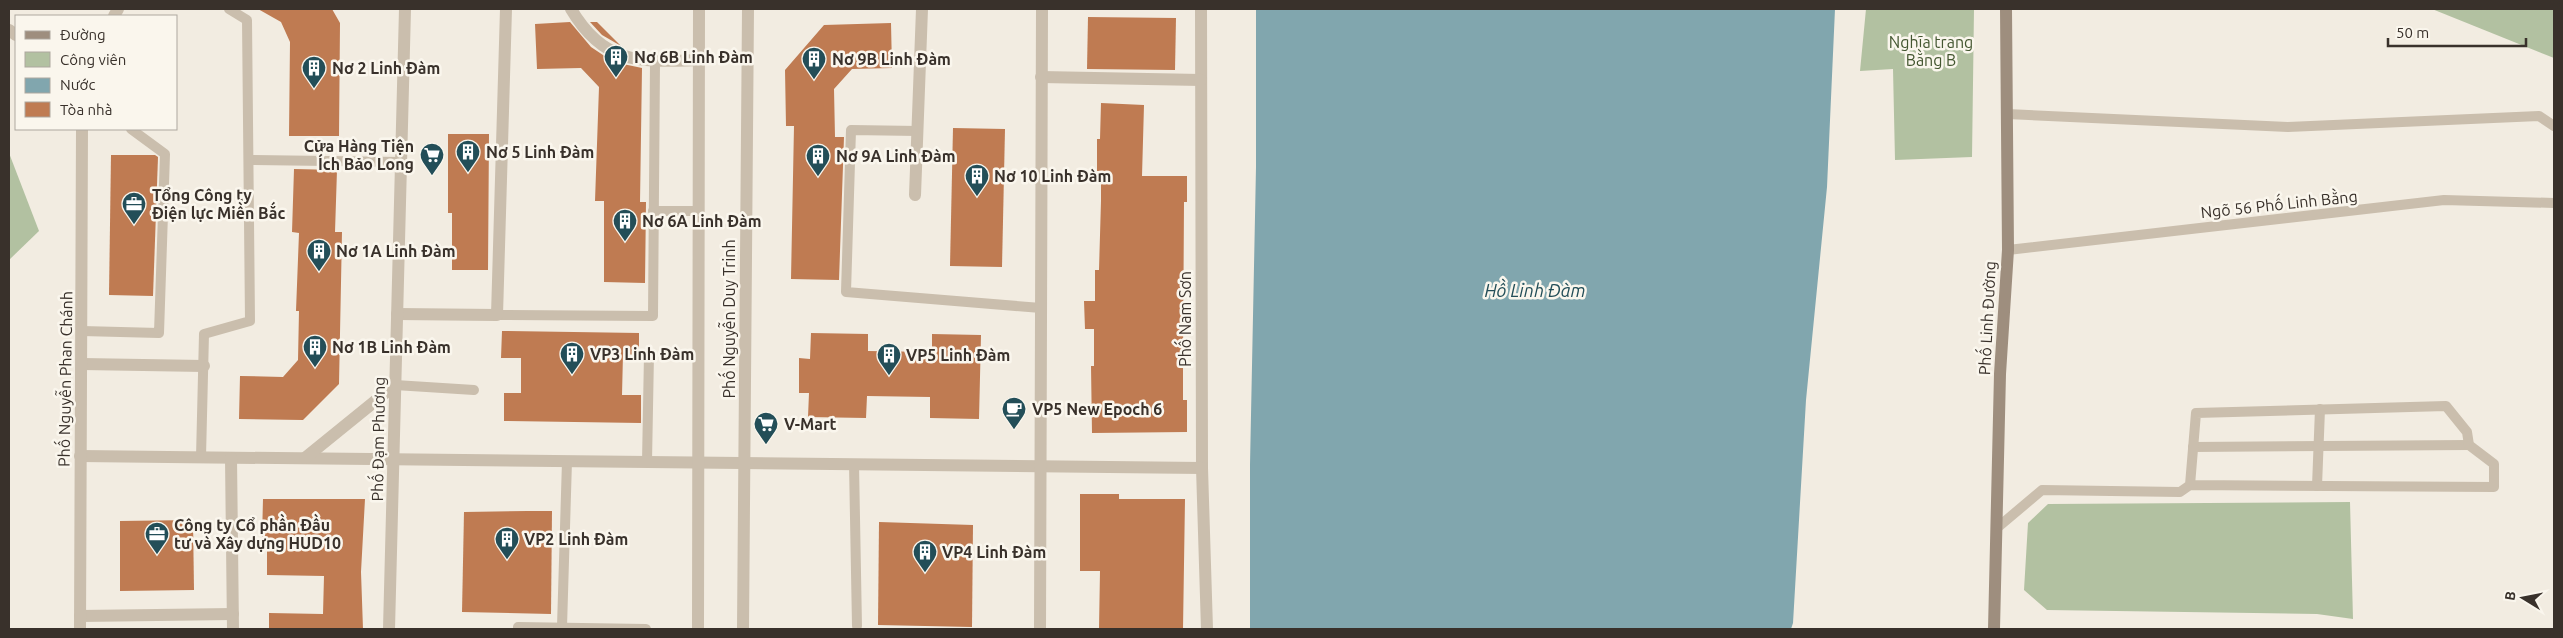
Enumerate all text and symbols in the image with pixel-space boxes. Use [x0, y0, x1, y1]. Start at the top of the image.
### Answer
legend [15, 15, 178, 130]
scale bar [2388, 15, 2526, 47]
text: 50 m [2396, 24, 2429, 41]
text: Đường [60, 26, 106, 43]
park label: Nghĩa trang Bằng B [1889, 33, 1973, 69]
building icon: Nơ 6B Linh Đàm [603, 44, 629, 78]
building icon: Nơ 9B Linh Đàm [801, 46, 827, 80]
place label: Nơ 6B Linh Đàm [634, 48, 753, 66]
place label: Nơ 9B Linh Đàm [832, 50, 951, 68]
text: Công viên [60, 51, 126, 68]
building icon: Nơ 2 Linh Đàm [301, 55, 327, 89]
place label: Nơ 2 Linh Đàm [332, 59, 440, 77]
text: Nước [60, 76, 95, 93]
text: Tòa nhà [60, 101, 112, 118]
place label: Cửa Hàng Tiện Ích Bảo Long [304, 137, 414, 173]
building icon: Nơ 5 Linh Đàm [455, 139, 481, 173]
supermarket icon: Cửa Hàng Tiện Ích Bảo Long [419, 142, 445, 176]
place label: Nơ 5 Linh Đàm [486, 143, 594, 161]
building icon: Nơ 9A Linh Đàm [805, 143, 831, 177]
place label: Nơ 9A Linh Đàm [836, 147, 956, 165]
building icon: Nơ 10 Linh Đàm [964, 163, 990, 197]
place label: Nơ 10 Linh Đàm [994, 167, 1111, 185]
street label: Ngõ 56 Phố Linh Bằng [2199, 184, 2358, 221]
place label: Tổng Công ty Điện lực Miền Bắc [152, 186, 285, 222]
office icon: Tổng Công ty Điện lực Miền Bắc [121, 191, 147, 225]
building icon: Nơ 6A Linh Đàm [612, 208, 638, 242]
place label: Nơ 6A Linh Đàm [642, 212, 762, 230]
building icon: Nơ 1A Linh Đàm [306, 238, 332, 272]
street label: Phố Nguyễn Duy Trinh [717, 239, 738, 399]
place label: Nơ 1A Linh Đàm [336, 242, 456, 260]
street label: Phố Linh Đường [1972, 260, 1999, 376]
street label: Phố Nam Sơn [1173, 271, 1194, 367]
water label: Hồ Linh Đàm [1484, 278, 1586, 300]
street label: Phố Nguyễn Phan Chánh [52, 291, 76, 467]
building icon: Nơ 1B Linh Đàm [302, 334, 328, 368]
place label: Nơ 1B Linh Đàm [332, 338, 451, 356]
building icon: VP3 Linh Đàm [559, 341, 585, 375]
building icon: VP5 Linh Đàm [876, 342, 902, 376]
place label: VP3 Linh Đàm [590, 345, 694, 363]
place label: VP5 Linh Đàm [906, 346, 1010, 364]
street label: Phố Đạm Phương [365, 376, 388, 502]
cafe icon: VP5 New Epoch 6 [1001, 396, 1027, 430]
place label: VP5 New Epoch 6 [1032, 400, 1162, 418]
supermarket icon: V-Mart [753, 411, 779, 445]
place label: V-Mart [784, 415, 837, 433]
place label: Công ty Cổ phần Đầu tư và Xây dựng HUD10 [174, 513, 341, 552]
office icon: Công ty Cổ phần Đầu tư và Xây dựng HUD10 [144, 521, 170, 555]
building icon: VP2 Linh Đàm [494, 526, 520, 560]
place label: VP2 Linh Đàm [524, 530, 628, 548]
building icon: VP4 Linh Đàm [912, 539, 938, 573]
place label: VP4 Linh Đàm [942, 543, 1046, 561]
north arrow [2498, 573, 2548, 623]
text: B [2502, 590, 2519, 602]

